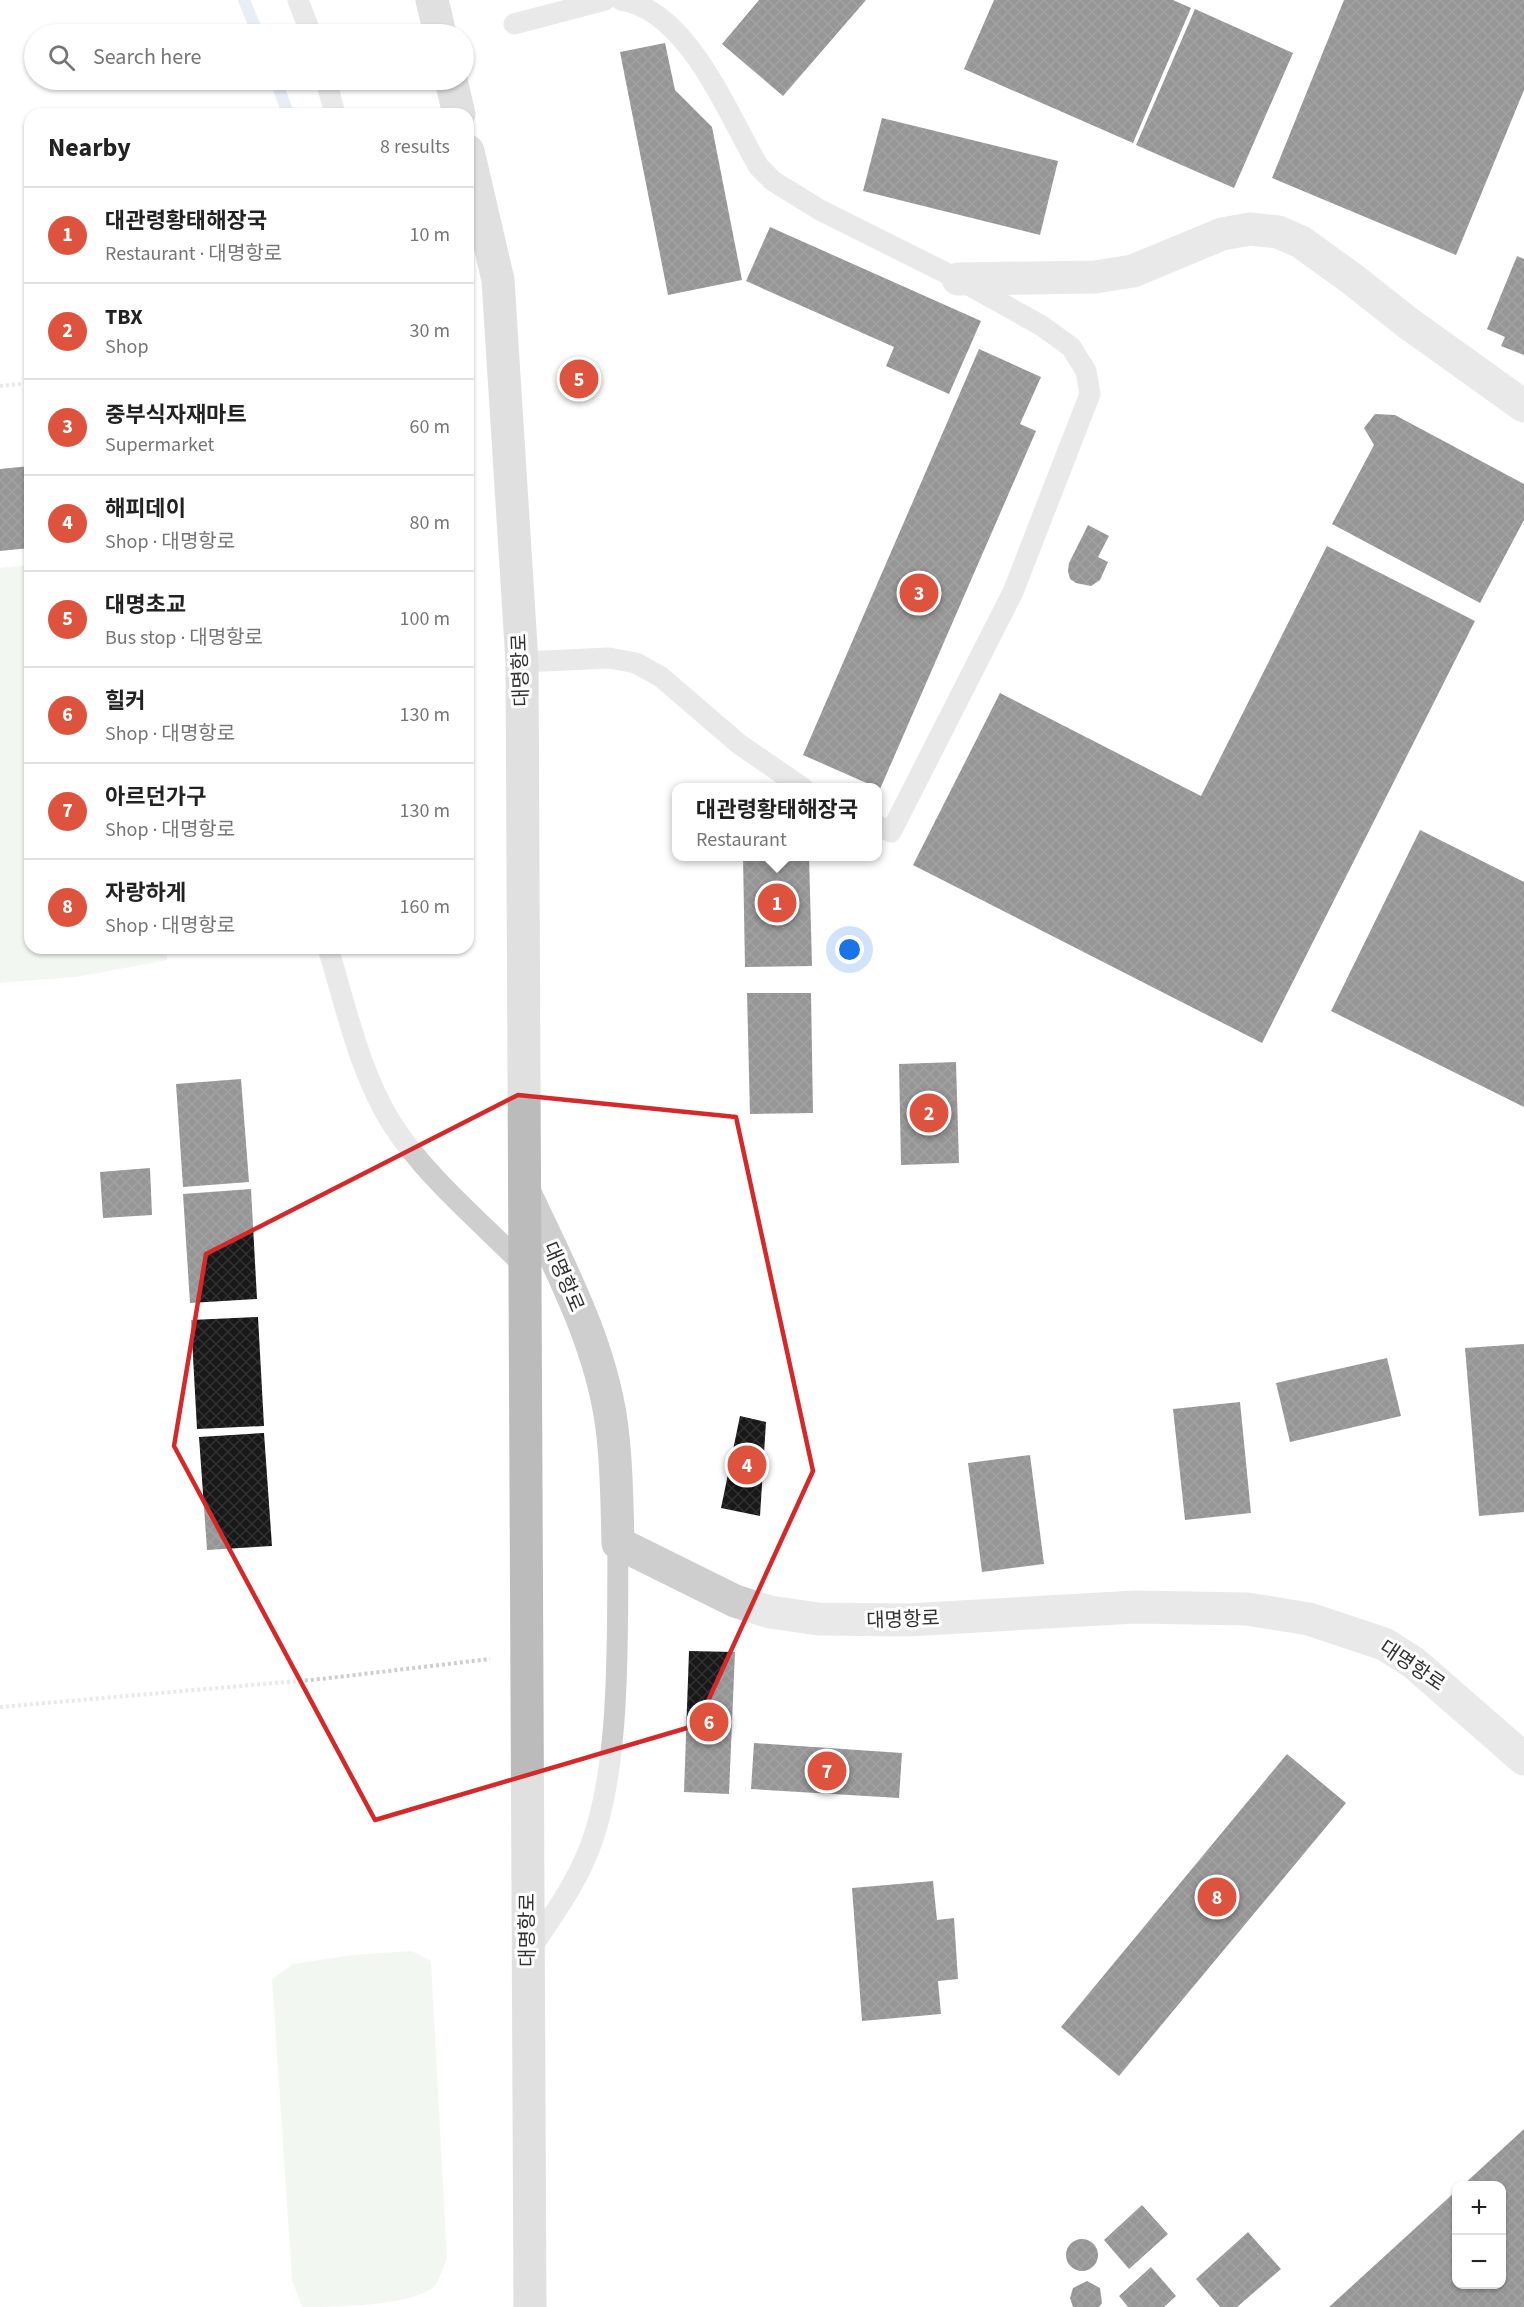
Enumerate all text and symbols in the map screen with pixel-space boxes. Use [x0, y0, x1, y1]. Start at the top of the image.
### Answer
search box [24, 24, 474, 90]
icon: search [45, 41, 78, 74]
text: Search here [93, 41, 201, 73]
text: Nearby [48, 129, 131, 166]
text: 8 results [380, 133, 450, 161]
text: 대관령황태해장국 [105, 205, 267, 237]
text: 1 [62, 221, 73, 249]
text: 10 m [410, 221, 450, 249]
text: Restaurant · 대명항로 [105, 240, 282, 268]
text: TBX [105, 301, 143, 333]
text: 2 [62, 317, 73, 345]
text: 30 m [410, 317, 450, 345]
text: Shop [105, 333, 149, 361]
pin: 5 [560, 356, 598, 401]
text: 중부식자재마트 [105, 399, 247, 431]
text: 3 [62, 413, 73, 441]
text: 60 m [410, 413, 450, 441]
text: Supermarket [105, 431, 214, 459]
text: 해피데이 [105, 493, 186, 525]
text: 4 [62, 509, 73, 537]
text: 80 m [410, 509, 450, 537]
text: Shop · 대명항로 [105, 528, 235, 556]
pin: 3 [900, 570, 938, 616]
text: 대명초교 [105, 589, 186, 621]
text: 5 [62, 605, 73, 633]
text: 100 m [400, 605, 450, 633]
text: Bus stop · 대명항로 [105, 624, 263, 652]
street label: 대명항로 [506, 633, 536, 707]
text: 힐커 [105, 685, 145, 717]
text: 6 [62, 701, 73, 729]
text: 130 m [400, 701, 450, 729]
text: Shop · 대명항로 [105, 720, 235, 748]
text: 아르던가구 [105, 781, 206, 813]
popup [672, 783, 882, 861]
text: 대관령황태해장국 [696, 794, 858, 826]
text: 7 [62, 797, 73, 825]
text: 130 m [400, 797, 450, 825]
text: Shop · 대명항로 [105, 816, 235, 844]
text: Restaurant [696, 826, 787, 854]
text: 자랑하게 [105, 877, 186, 909]
pin: 1 [758, 880, 796, 926]
text: 8 [62, 893, 73, 921]
text: 160 m [400, 893, 450, 921]
text: Shop · 대명항로 [105, 912, 235, 940]
your location [835, 935, 864, 964]
pin: 2 [910, 1090, 948, 1136]
street label: 대명항로 [536, 1238, 590, 1316]
pin: 4 [728, 1442, 766, 1488]
street label: 대명항로 [866, 1605, 940, 1635]
street label: 대명항로 [1374, 1634, 1450, 1698]
pin: 6 [690, 1700, 728, 1744]
pin: 7 [808, 1748, 846, 1794]
pin: 8 [1198, 1874, 1236, 1920]
street label: 대명항로 [514, 1893, 542, 1967]
map controls [1452, 2181, 1506, 2289]
button: + [1452, 2181, 1506, 2235]
button: − [1452, 2235, 1506, 2289]

